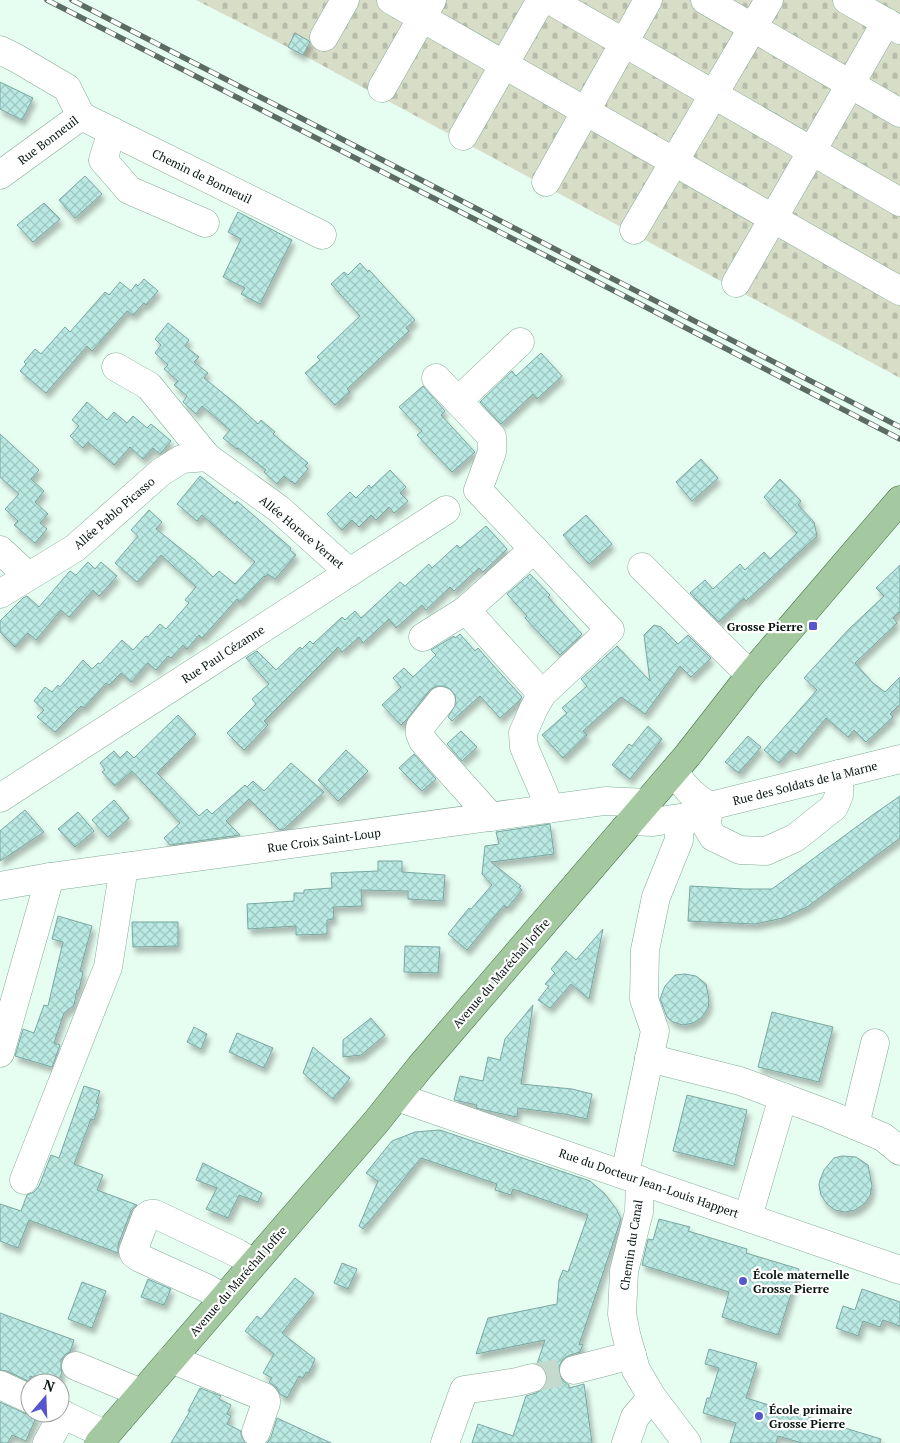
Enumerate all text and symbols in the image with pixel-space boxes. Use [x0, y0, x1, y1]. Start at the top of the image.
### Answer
street label: Rue Bonneuil [15, 112, 82, 168]
street label: Chemin de Bonneuil [150, 145, 255, 207]
street label: Allée Pablo Picasso [70, 473, 158, 552]
street label: Allée Horace Vernet [257, 492, 348, 572]
place label: Grosse Pierre [727, 619, 804, 634]
marker: Grosse Pierre [807, 620, 819, 632]
street label: Rue Paul Cézanne [179, 622, 267, 686]
street label: Rue des Soldats de la Marne [731, 758, 879, 808]
street label: Rue Croix Saint-Loup [266, 825, 382, 855]
street label: Avenue du Maréchal Joffre [449, 915, 553, 1031]
street label: Rue du Docteur Jean-Louis Happert [557, 1145, 741, 1221]
street label: Chemin du Canal [616, 1198, 646, 1292]
street label: Avenue du Maréchal Joffre [186, 1223, 290, 1339]
place label: École maternelle Grosse Pierre [753, 1267, 850, 1296]
marker: École maternelle Grosse Pierre [737, 1275, 749, 1287]
north arrow [20, 1373, 70, 1423]
text: N [41, 1375, 58, 1396]
place label: École primaire Grosse Pierre [769, 1402, 853, 1431]
marker: École primaire Grosse Pierre [753, 1410, 765, 1422]

